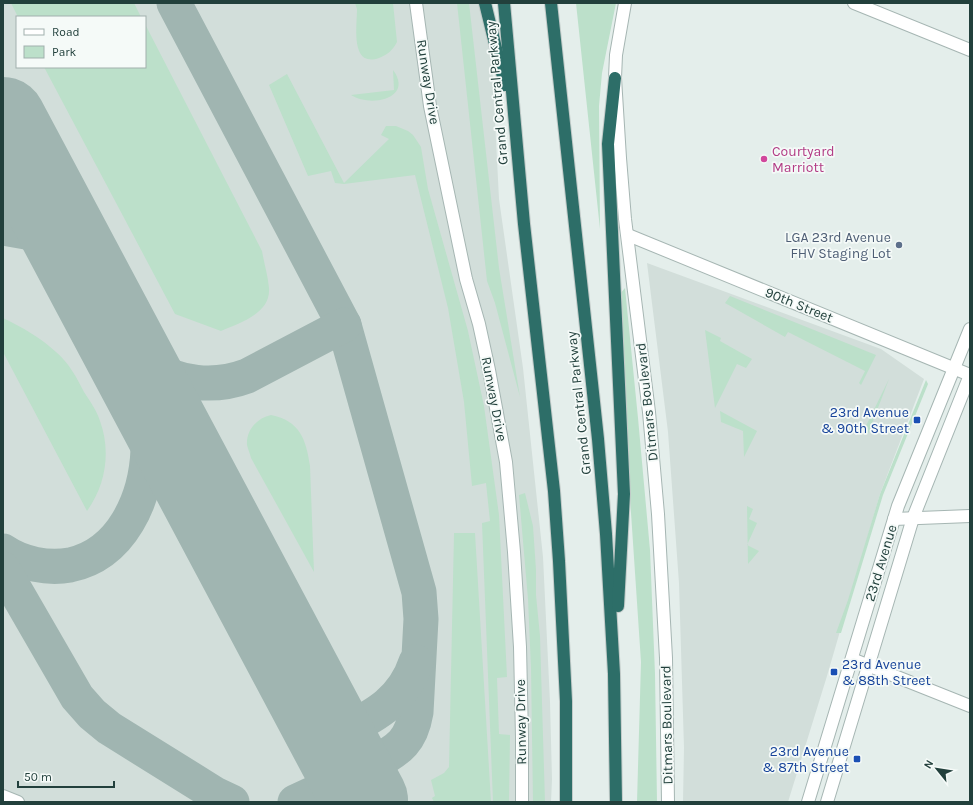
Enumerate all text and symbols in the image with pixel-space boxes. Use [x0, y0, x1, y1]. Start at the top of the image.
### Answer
legend [16, 16, 146, 68]
street label: Grand Central Parkway [482, 20, 512, 166]
text: Road [52, 25, 80, 39]
street label: Runway Drive [413, 38, 443, 126]
text: Park [52, 45, 77, 59]
place label: Courtyard Marriott [772, 143, 835, 176]
marker: Courtyard Marriott [759, 154, 769, 164]
place label: LGA 23rd Avenue FHV Staging Lot [785, 229, 891, 262]
marker: LGA 23rd Avenue FHV Staging Lot [894, 240, 904, 250]
street label: 90th Street [762, 284, 836, 326]
street label: Grand Central Parkway [563, 330, 595, 476]
street label: Ditmars Boulevard [632, 342, 662, 462]
street label: Runway Drive [477, 355, 511, 443]
place label: 23rd Avenue & 90th Street [821, 404, 909, 437]
marker: 23rd Avenue & 90th Street [912, 415, 922, 425]
street label: 23rd Avenue [861, 523, 901, 603]
place label: 23rd Avenue & 88th Street [842, 656, 931, 689]
street label: Ditmars Boulevard [657, 665, 677, 785]
marker: 23rd Avenue & 88th Street [829, 667, 839, 677]
street label: Runway Drive [512, 679, 530, 765]
place label: 23rd Avenue & 87th Street [762, 743, 849, 776]
north arrow [917, 749, 957, 789]
marker: 23rd Avenue & 87th Street [852, 754, 862, 764]
text: N [921, 758, 936, 771]
scale bar [18, 763, 114, 789]
text: 50 m [24, 770, 52, 784]

